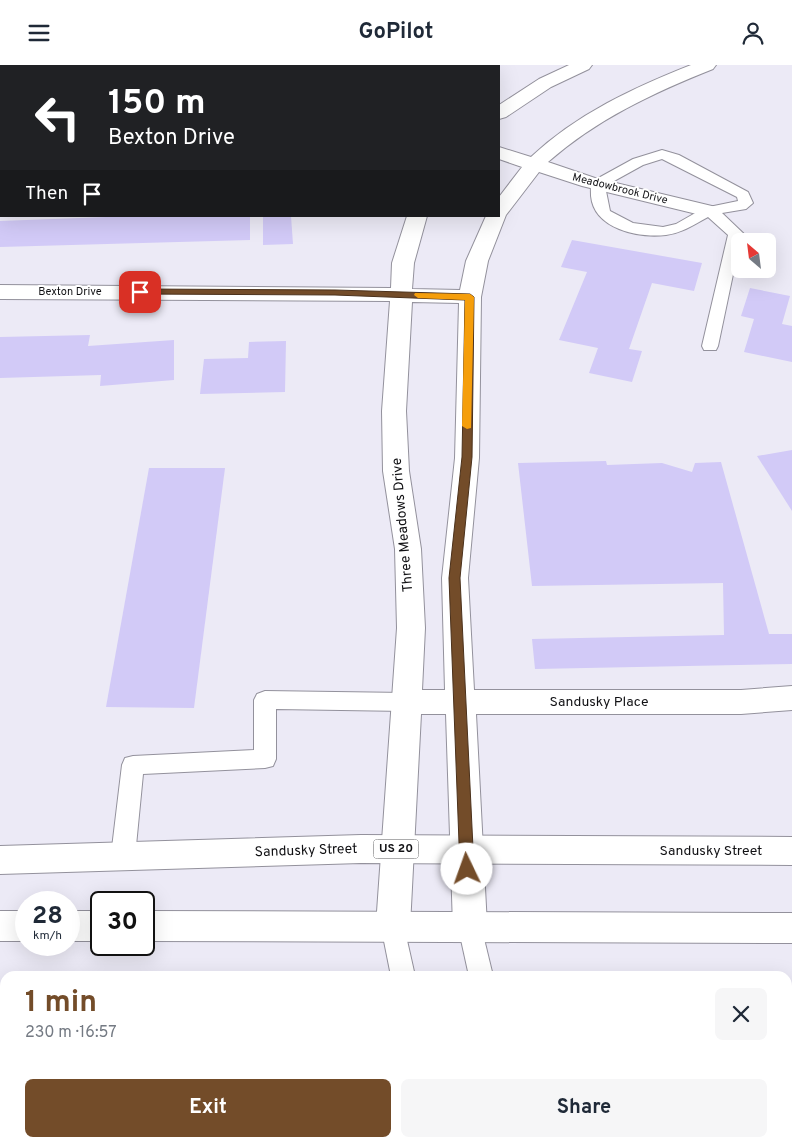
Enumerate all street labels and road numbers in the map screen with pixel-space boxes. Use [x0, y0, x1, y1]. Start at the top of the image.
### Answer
street label: Meadowbrook Drive [571, 170, 669, 208]
street label: Bexton Drive [38, 285, 102, 299]
street label: Three Meadows Drive [389, 457, 417, 593]
street label: Sandusky Place [550, 694, 648, 711]
road number: US 20 [374, 839, 418, 859]
street label: Sandusky Street [254, 841, 358, 861]
street label: Sandusky Street [660, 843, 762, 860]

